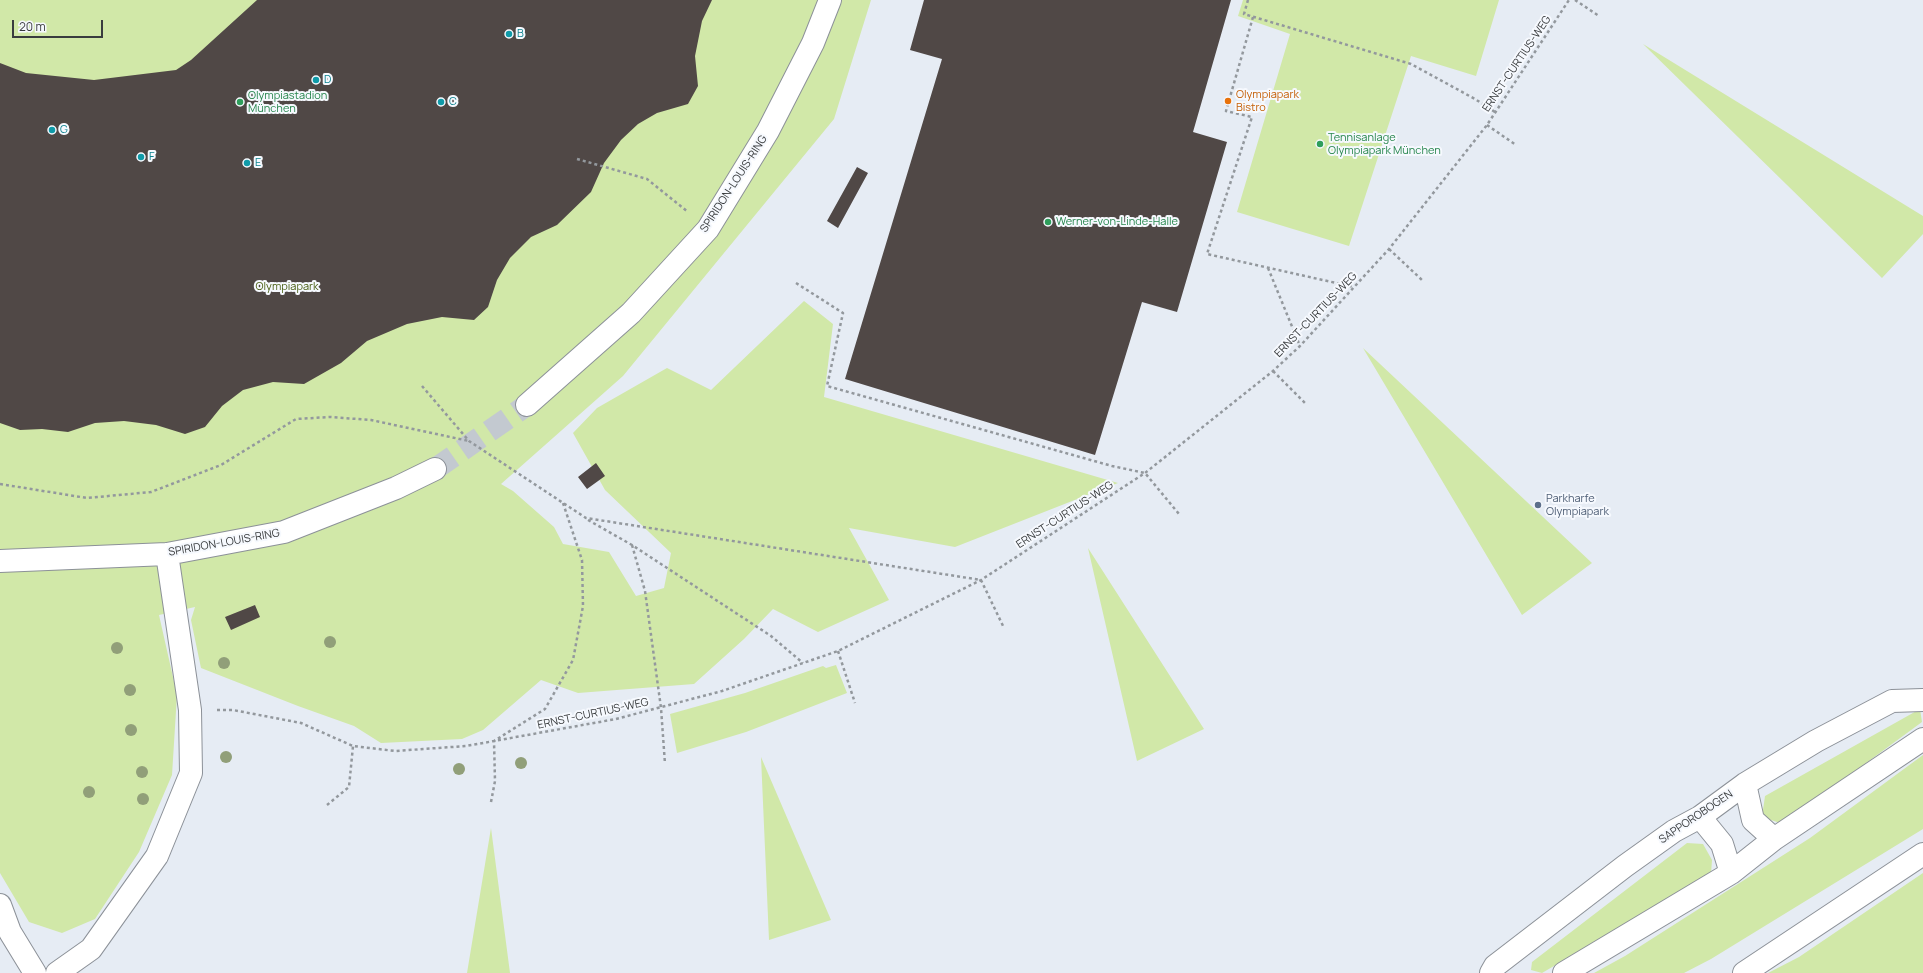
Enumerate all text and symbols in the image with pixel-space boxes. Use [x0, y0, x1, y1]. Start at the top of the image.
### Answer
scale bar [14, 12, 105, 38]
street label: ERNST-CURTIUS-WEG [1480, 13, 1554, 115]
text: 20 m [19, 18, 46, 35]
place label: B [517, 27, 524, 41]
marker: B [504, 29, 514, 39]
place label: D [324, 73, 331, 87]
marker: D [311, 75, 321, 85]
place label: Olympiapark Bistro [1236, 88, 1299, 114]
place label: Olympiastadion München [248, 89, 327, 115]
place label: C [449, 95, 457, 109]
marker: Olympiapark Bistro [1223, 96, 1233, 106]
marker: Olympiastadion München [235, 97, 245, 107]
marker: C [436, 97, 446, 107]
place label: G [60, 123, 68, 137]
marker: G [47, 125, 57, 135]
place label: Tennisanlage Olympiapark München [1328, 131, 1441, 157]
street label: SPIRIDON-LOUIS-RING [698, 133, 770, 235]
marker: Tennisanlage Olympiapark München [1315, 139, 1325, 149]
place label: F [149, 150, 155, 164]
marker: F [136, 152, 146, 162]
place label: E [255, 156, 261, 170]
marker: E [242, 158, 252, 168]
place label: Werner-von-Linde-Halle [1056, 215, 1178, 229]
marker: Werner-von-Linde-Halle [1043, 217, 1053, 227]
street label: ERNST-CURTIUS-WEG [1272, 270, 1360, 360]
park label: Olympiapark [256, 280, 318, 294]
street label: ERNST-CURTIUS-WEG [1014, 479, 1116, 551]
place label: Parkharfe Olympiapark [1546, 492, 1609, 518]
marker: Parkharfe Olympiapark [1533, 500, 1543, 510]
street label: SPIRIDON-LOUIS-RING [167, 527, 281, 559]
street label: ERNST-CURTIUS-WEG [536, 696, 650, 732]
street label: SAPPOROBOGEN [1657, 787, 1735, 847]

